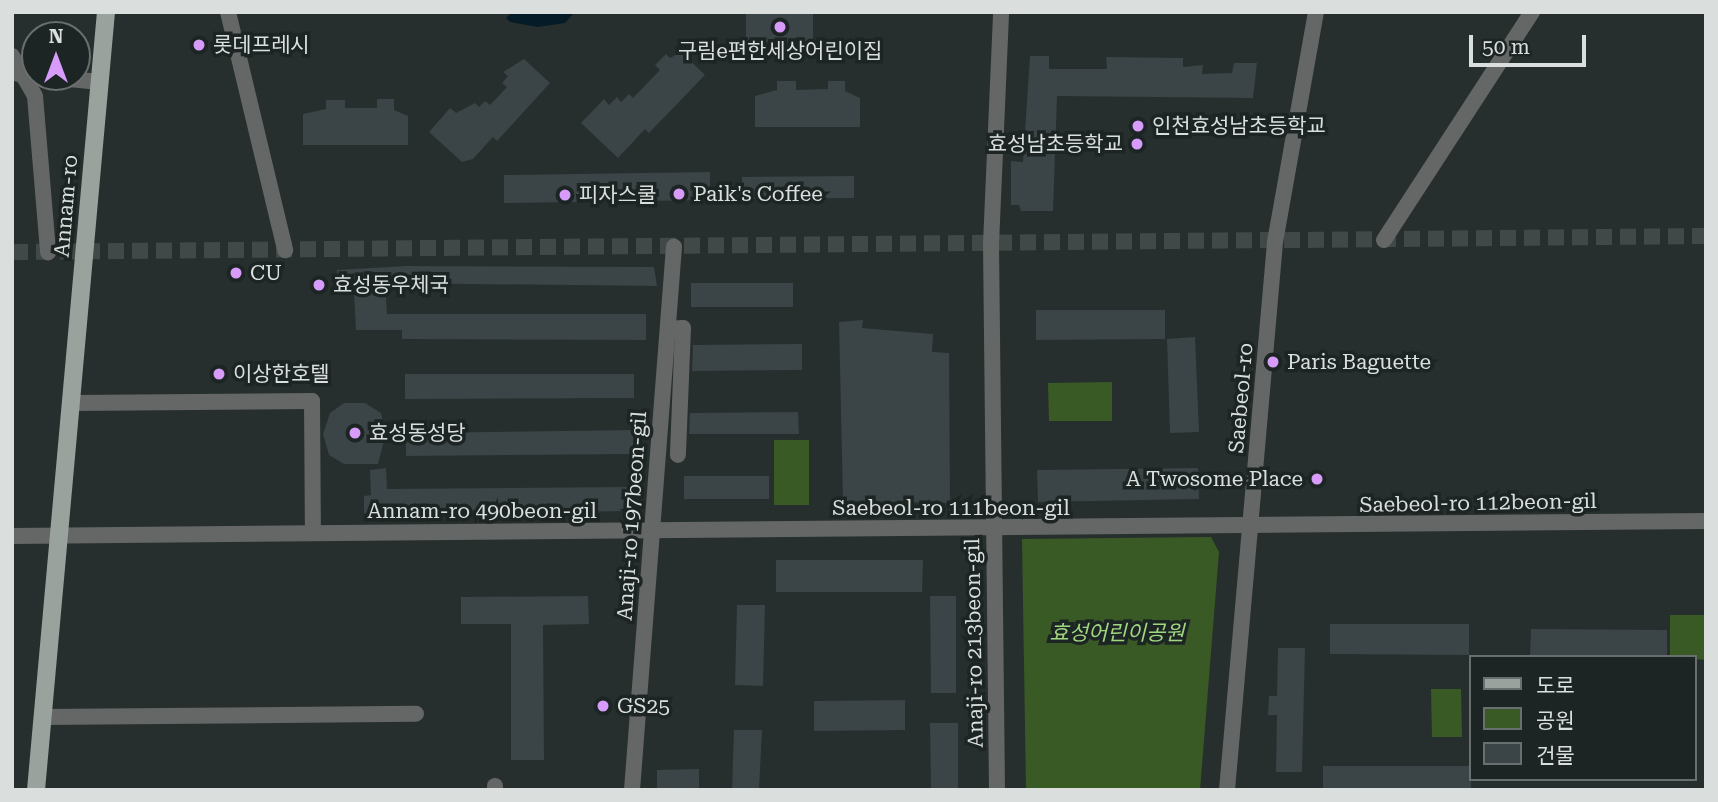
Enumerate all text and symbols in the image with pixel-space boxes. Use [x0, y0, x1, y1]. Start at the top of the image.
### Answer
marker: 구림e편한세상어린이집 [772, 19, 788, 35]
north arrow [21, 21, 91, 91]
scale bar [1473, 21, 1590, 65]
text: N [49, 25, 63, 48]
place label: 롯데프레시 [213, 32, 310, 58]
text: 50 m [1482, 35, 1530, 59]
marker: 롯데프레시 [191, 37, 207, 53]
place label: 구림e편한세상어린이집 [678, 38, 882, 64]
place label: 인천효성남초등학교 [1152, 113, 1326, 139]
marker: 인천효성남초등학교 [1130, 118, 1146, 134]
place label: 효성남초등학교 [988, 131, 1123, 157]
marker: 효성남초등학교 [1129, 136, 1145, 152]
street label: Annam-ro [49, 154, 83, 258]
place label: Paik's Coffee [693, 181, 823, 207]
place label: 피자스쿨 [579, 182, 656, 208]
marker: Paik's Coffee [671, 186, 687, 202]
marker: 피자스쿨 [557, 187, 573, 203]
place label: CU [250, 260, 282, 286]
marker: CU [228, 265, 244, 281]
place label: 효성동우체국 [333, 272, 449, 298]
marker: 효성동우체국 [311, 277, 327, 293]
street label: Saebeol-ro [1224, 342, 1258, 454]
place label: Paris Baguette [1287, 349, 1431, 375]
marker: Paris Baguette [1265, 354, 1281, 370]
place label: 이상한호텔 [233, 361, 330, 387]
marker: 이상한호텔 [211, 366, 227, 382]
street label: Anaji-ro 197beon-gil [612, 411, 652, 621]
place label: 효성동성당 [369, 420, 466, 446]
marker: 효성동성당 [347, 425, 363, 441]
place label: A Twosome Place [1126, 466, 1303, 492]
marker: A Twosome Place [1309, 471, 1325, 487]
street label: Saebeol-ro 112beon-gil [1359, 488, 1597, 518]
street label: Saebeol-ro 111beon-gil [832, 495, 1070, 521]
street label: Annam-ro 490beon-gil [367, 498, 597, 524]
street label: Anaji-ro 213beon-gil [960, 538, 988, 748]
park label: 효성어린이공원 [1049, 620, 1185, 646]
legend [1470, 655, 1697, 781]
text: 도로 [1536, 674, 1575, 698]
place label: GS25 [617, 693, 670, 719]
marker: GS25 [595, 698, 611, 714]
text: 공원 [1536, 709, 1575, 733]
text: 건물 [1536, 744, 1575, 768]

